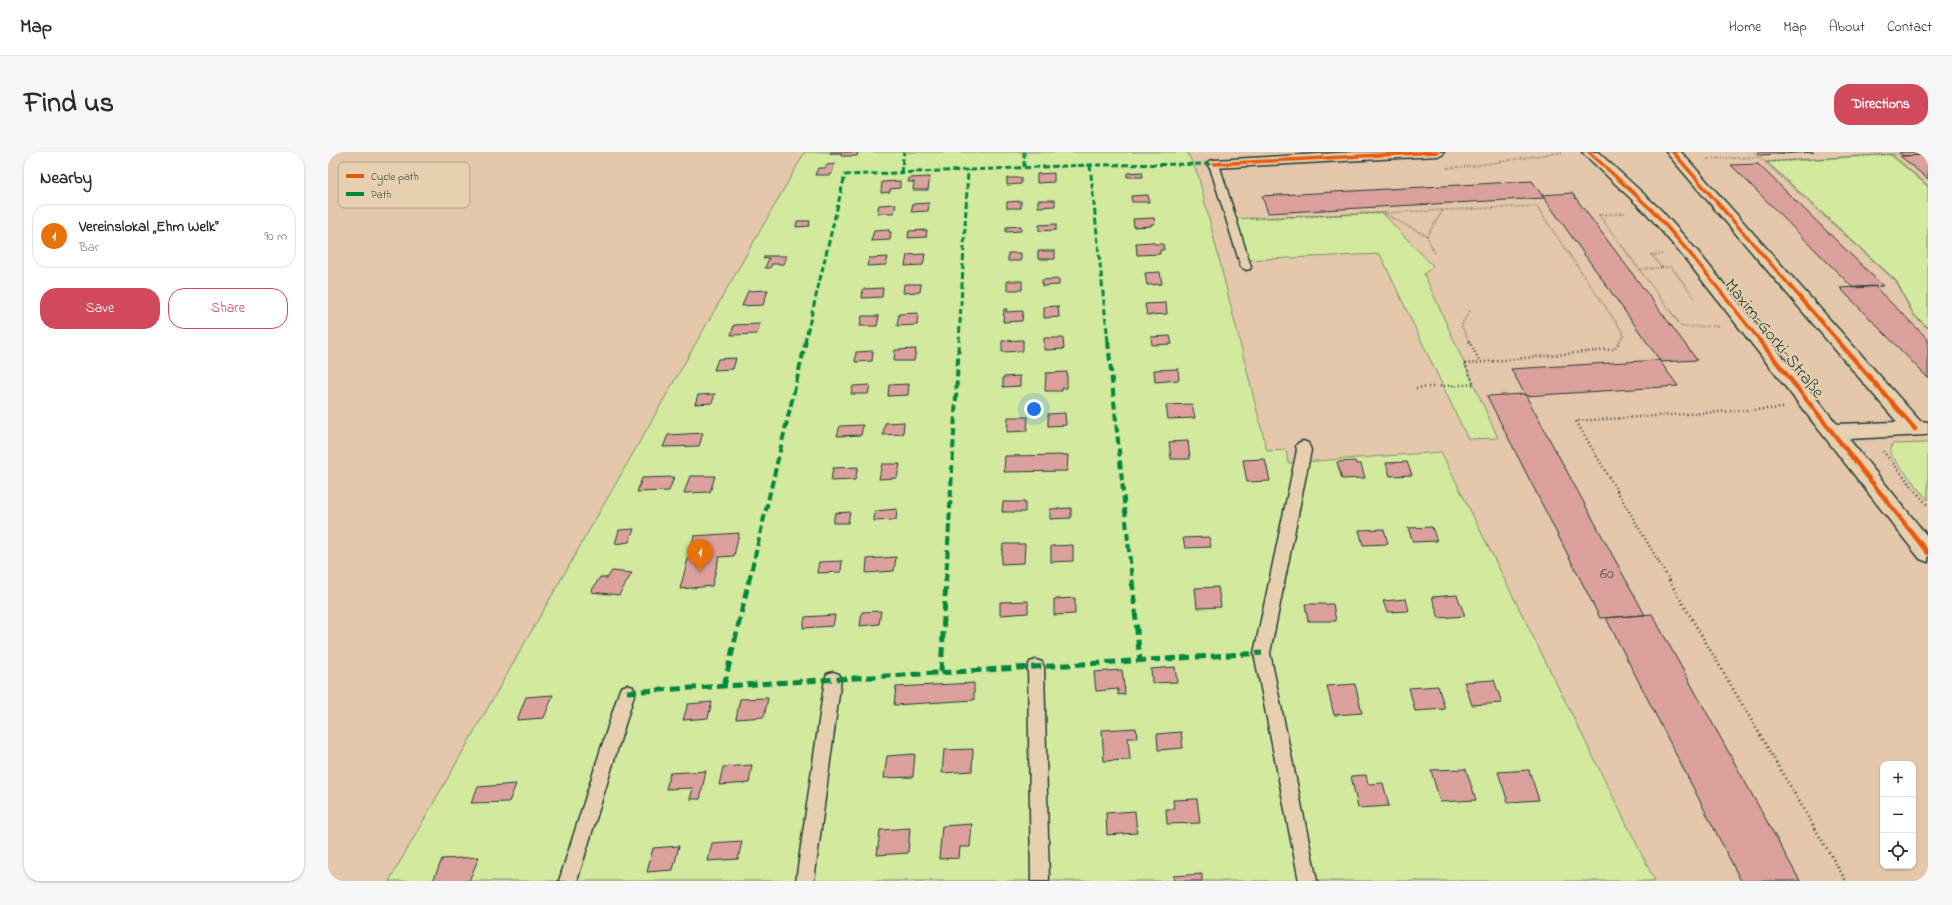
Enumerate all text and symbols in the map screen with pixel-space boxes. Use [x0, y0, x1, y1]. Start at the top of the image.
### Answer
text: Map [20, 14, 52, 41]
text: Home [1729, 17, 1761, 38]
text: Map [1783, 17, 1807, 38]
text: About [1829, 17, 1865, 38]
text: Contact [1887, 17, 1932, 38]
text: Find us [24, 84, 114, 125]
button: Directions [1834, 84, 1928, 125]
legend [338, 162, 470, 208]
text: Nearby [40, 166, 92, 191]
text: Cycle path [371, 169, 419, 186]
text: Path [371, 187, 392, 203]
text: Vereinslokal „Ehm Welk“ [79, 216, 219, 238]
text: 1 [52, 227, 56, 246]
text: 90 m [264, 227, 287, 246]
text: Bar [79, 238, 99, 257]
street label: Maxim-Gorki-Straße [1717, 274, 1830, 405]
button: Save [40, 288, 160, 329]
button: Share [168, 288, 288, 329]
your location [1024, 399, 1044, 419]
pin: 1 [687, 539, 713, 572]
house number: 60 [1600, 562, 1614, 586]
map controls [1880, 761, 1916, 869]
button: + [1880, 761, 1916, 797]
button: − [1880, 797, 1916, 833]
button: locate [1880, 833, 1916, 869]

